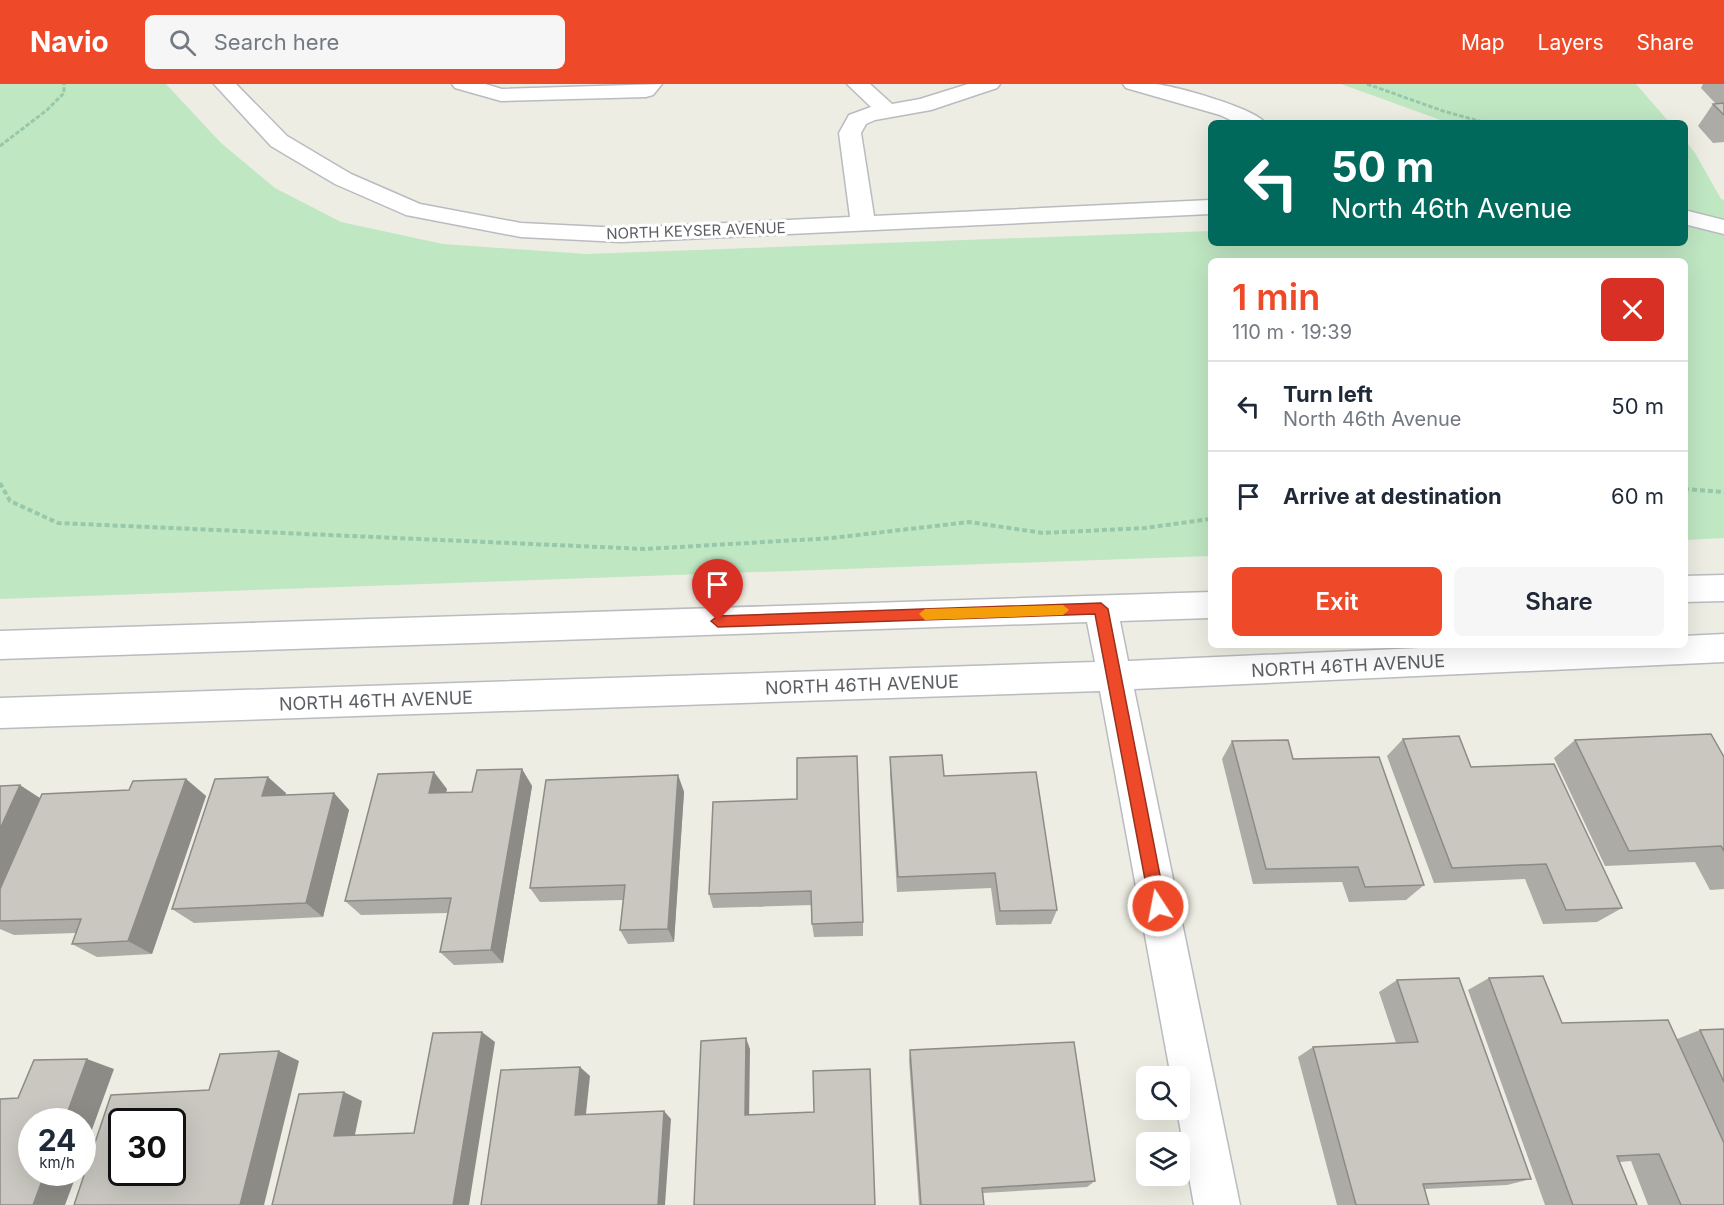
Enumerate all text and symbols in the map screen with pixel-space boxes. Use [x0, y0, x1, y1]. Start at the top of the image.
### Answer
search box [145, 15, 565, 69]
text: Navio [30, 25, 109, 59]
icon: search [166, 26, 199, 59]
text: Search here [214, 29, 339, 55]
text: Map [1461, 30, 1505, 55]
text: Layers [1538, 30, 1604, 55]
text: Share [1637, 30, 1694, 55]
text: 50 m [1331, 141, 1434, 192]
icon: left [1232, 144, 1310, 222]
text: North 46th Avenue [1331, 192, 1572, 225]
street label: NORTH KEYSER AVENUE [606, 218, 786, 243]
text: 1 min [1232, 275, 1320, 319]
button: close [1601, 278, 1664, 341]
text: 110 m · 19:39 [1232, 320, 1352, 344]
text: Turn left [1283, 381, 1373, 407]
icon: left [1232, 390, 1265, 423]
text: 50 m [1611, 393, 1664, 419]
text: North 46th Avenue [1283, 407, 1461, 431]
icon: arrive [1232, 480, 1265, 513]
text: Arrive at destination [1283, 483, 1502, 509]
text: 60 m [1611, 483, 1664, 509]
pin [692, 559, 743, 621]
button: Exit [1232, 567, 1442, 636]
button: Share [1454, 567, 1664, 636]
icon: arrive [701, 568, 734, 601]
street label: NORTH 46TH AVENUE [1251, 650, 1445, 681]
street label: NORTH 46TH AVENUE [765, 671, 959, 698]
street label: NORTH 46TH AVENUE [279, 687, 473, 714]
position arrow [1126, 874, 1190, 938]
map controls [1136, 1066, 1190, 1186]
button: search [1136, 1066, 1190, 1120]
speed limit sign: 30 [108, 1108, 186, 1186]
text: 24 [38, 1122, 76, 1158]
button: layers [1136, 1132, 1190, 1186]
text: km/h [39, 1153, 75, 1172]

